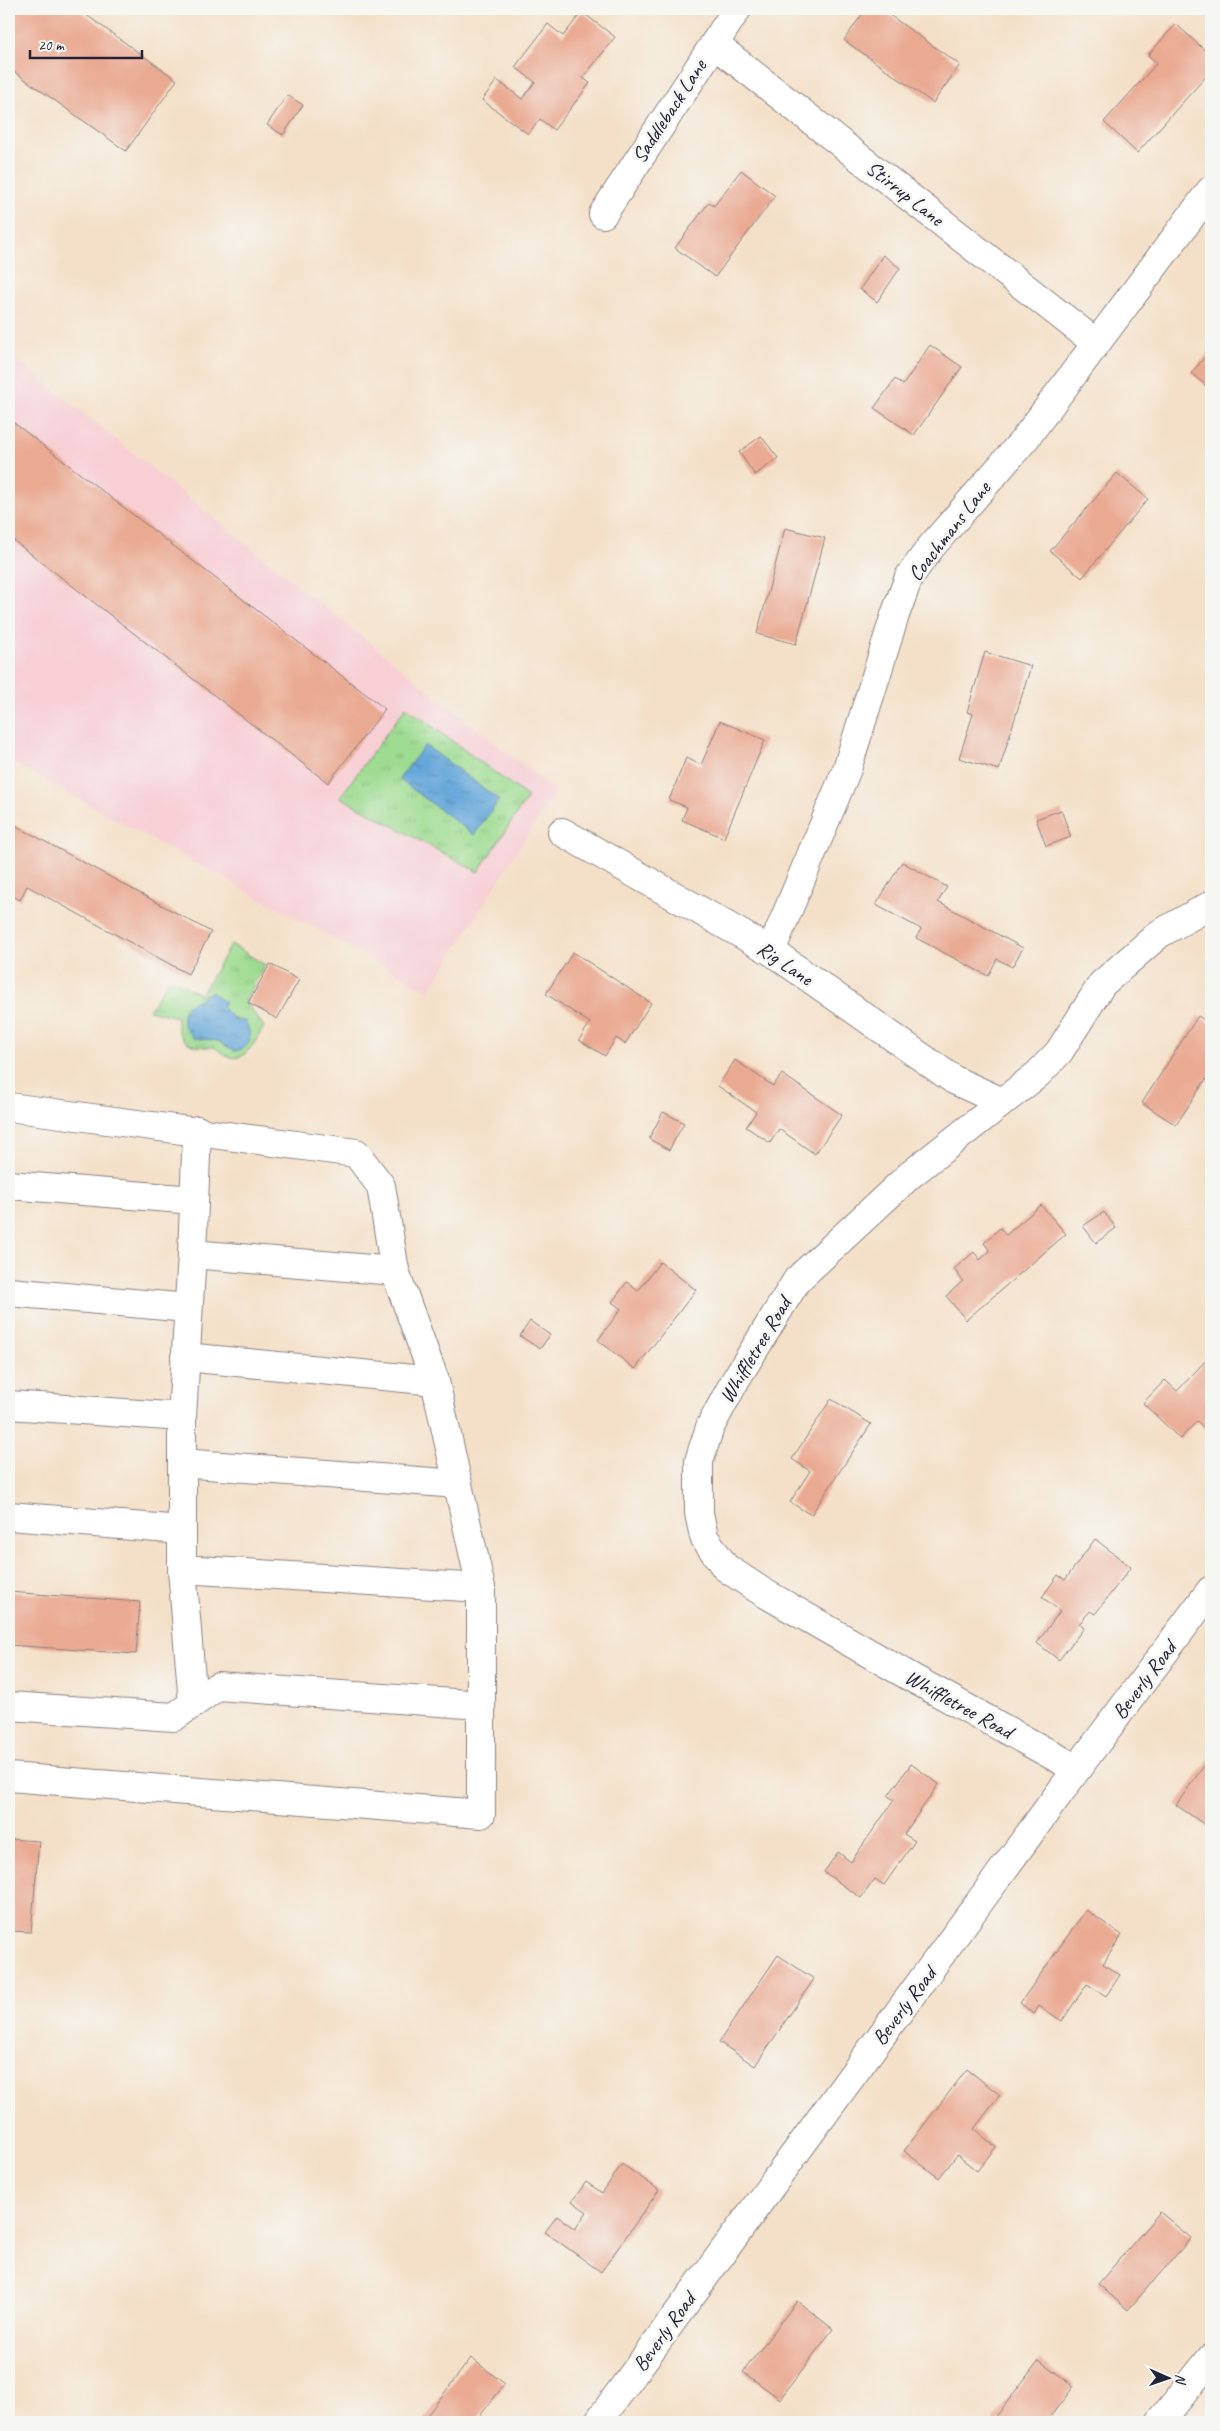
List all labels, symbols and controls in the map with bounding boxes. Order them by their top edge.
scale bar [30,28,142,60]
text: 20 m [38,36,65,55]
street label: Saddleback Lane [626,53,713,168]
street label: Stirrup Lane [861,155,951,233]
street label: Coachmans Lane [902,475,997,586]
street label: Rig Lane [752,935,819,992]
street label: Whiffletree Road [713,1289,799,1408]
street label: Beverly Road [1106,1633,1184,1724]
street label: Whiffletree Road [901,1664,1021,1746]
street label: Beverly Road [866,1959,944,2050]
street label: Beverly Road [627,2285,703,2376]
north arrow [1142,2354,1192,2404]
text: N [1172,2374,1189,2385]

